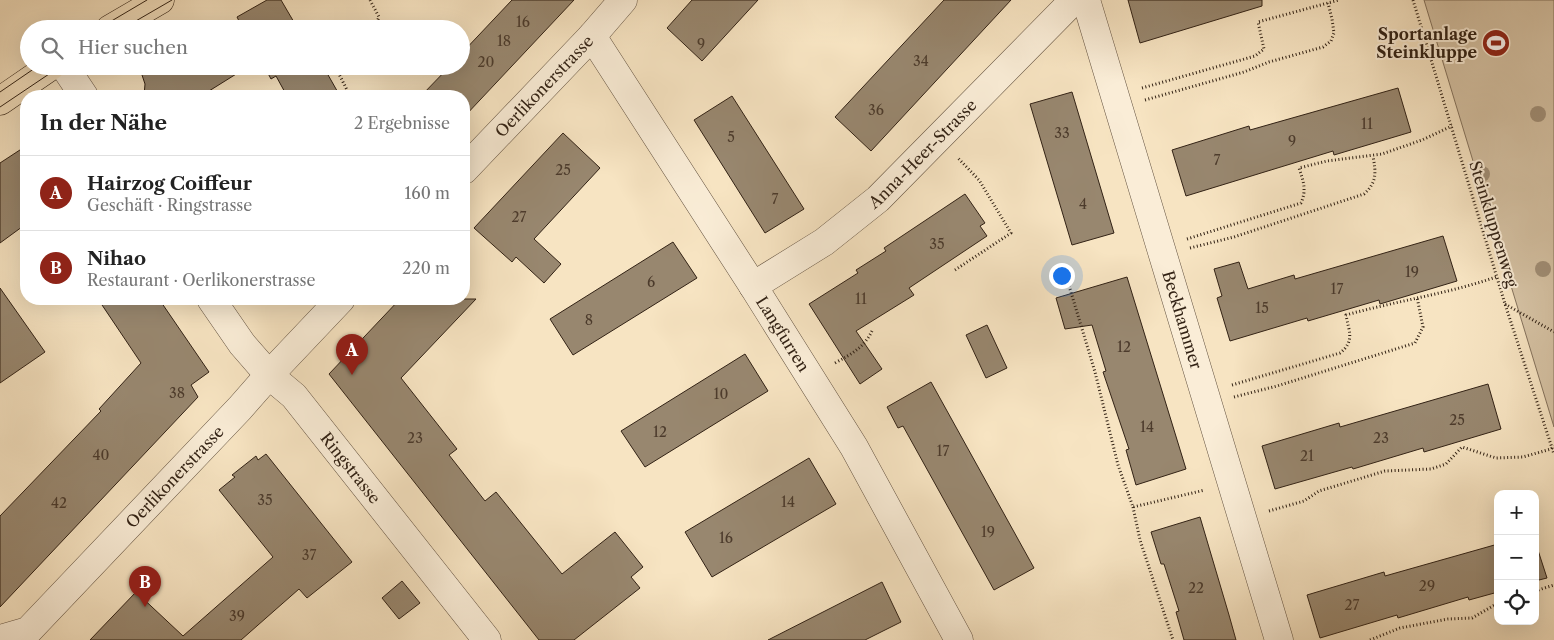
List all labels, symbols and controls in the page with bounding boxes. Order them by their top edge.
house number: 16 [516,13,530,31]
search box [20,20,470,75]
place label: Sportanlage Steinkluppe [1376,24,1477,62]
sports icon: Sportanlage Steinkluppe [1481,28,1511,58]
street label: Oerlikonerstrasse [491,31,597,141]
house number: 18 [497,32,511,50]
icon: search [38,34,66,62]
house number: 9 [697,35,705,53]
text: Hier suchen [78,36,188,59]
house number: 34 [913,52,929,70]
house number: 20 [478,53,495,71]
street label: Anna-Heer-Strasse [864,95,981,213]
house number: 36 [868,101,884,119]
text: In der Nähe [40,110,167,135]
text: 2 Ergebnisse [354,113,450,133]
house number: 11 [1361,115,1373,133]
house number: 33 [1054,124,1070,142]
house number: 5 [727,128,735,146]
house number: 9 [1288,132,1296,150]
house number: 7 [1214,151,1221,169]
street label: Steinkluppenweg [1465,158,1523,290]
house number: 25 [555,161,571,179]
text: Hairzog Coiffeur [87,172,252,195]
text: A [50,183,62,203]
text: 160 m [405,183,450,203]
house number: 7 [772,190,779,208]
text: Geschäft · Ringstrasse [87,195,252,215]
house number: 4 [1079,195,1087,213]
house number: 27 [512,208,527,226]
house number: 35 [929,235,945,253]
text: Nihao [87,247,146,270]
text: B [50,258,62,278]
text: 220 m [402,258,450,278]
your location [1049,263,1075,289]
house number: 19 [1405,263,1419,281]
street label: Beckhammer [1158,268,1207,372]
text: Restaurant · Oerlikonerstrasse [87,270,316,290]
house number: 6 [647,273,655,291]
house number: 17 [1331,280,1343,298]
house number: 11 [855,290,867,308]
street label: Langfurren [752,293,814,375]
house number: 15 [1255,299,1269,317]
house number: 8 [585,311,593,329]
pin: A [336,334,368,375]
house number: 12 [1117,338,1131,356]
house number: 38 [169,384,185,402]
house number: 10 [714,385,728,403]
house number: 25 [1449,411,1465,429]
house number: 14 [1140,418,1154,436]
street label: Oerlikonerstrasse [121,421,228,532]
house number: 12 [653,423,667,441]
street label: Ringstrasse [316,428,385,508]
house number: 23 [407,429,423,447]
house number: 23 [1373,429,1389,447]
house number: 17 [937,442,949,460]
house number: 40 [93,446,110,464]
house number: 21 [1300,447,1314,465]
map controls [1494,490,1539,625]
button: + [1494,490,1539,535]
house number: 35 [257,491,273,509]
house number: 14 [781,493,795,511]
house number: 42 [51,494,67,512]
house number: 19 [981,523,995,541]
house number: 16 [719,529,733,547]
button: − [1494,535,1539,580]
house number: 37 [302,546,316,564]
pin: B [129,566,161,607]
house number: 29 [1419,577,1435,595]
house number: 22 [1188,579,1204,597]
button: locate [1494,580,1539,625]
house number: 27 [1345,596,1360,614]
house number: 39 [229,607,245,625]

